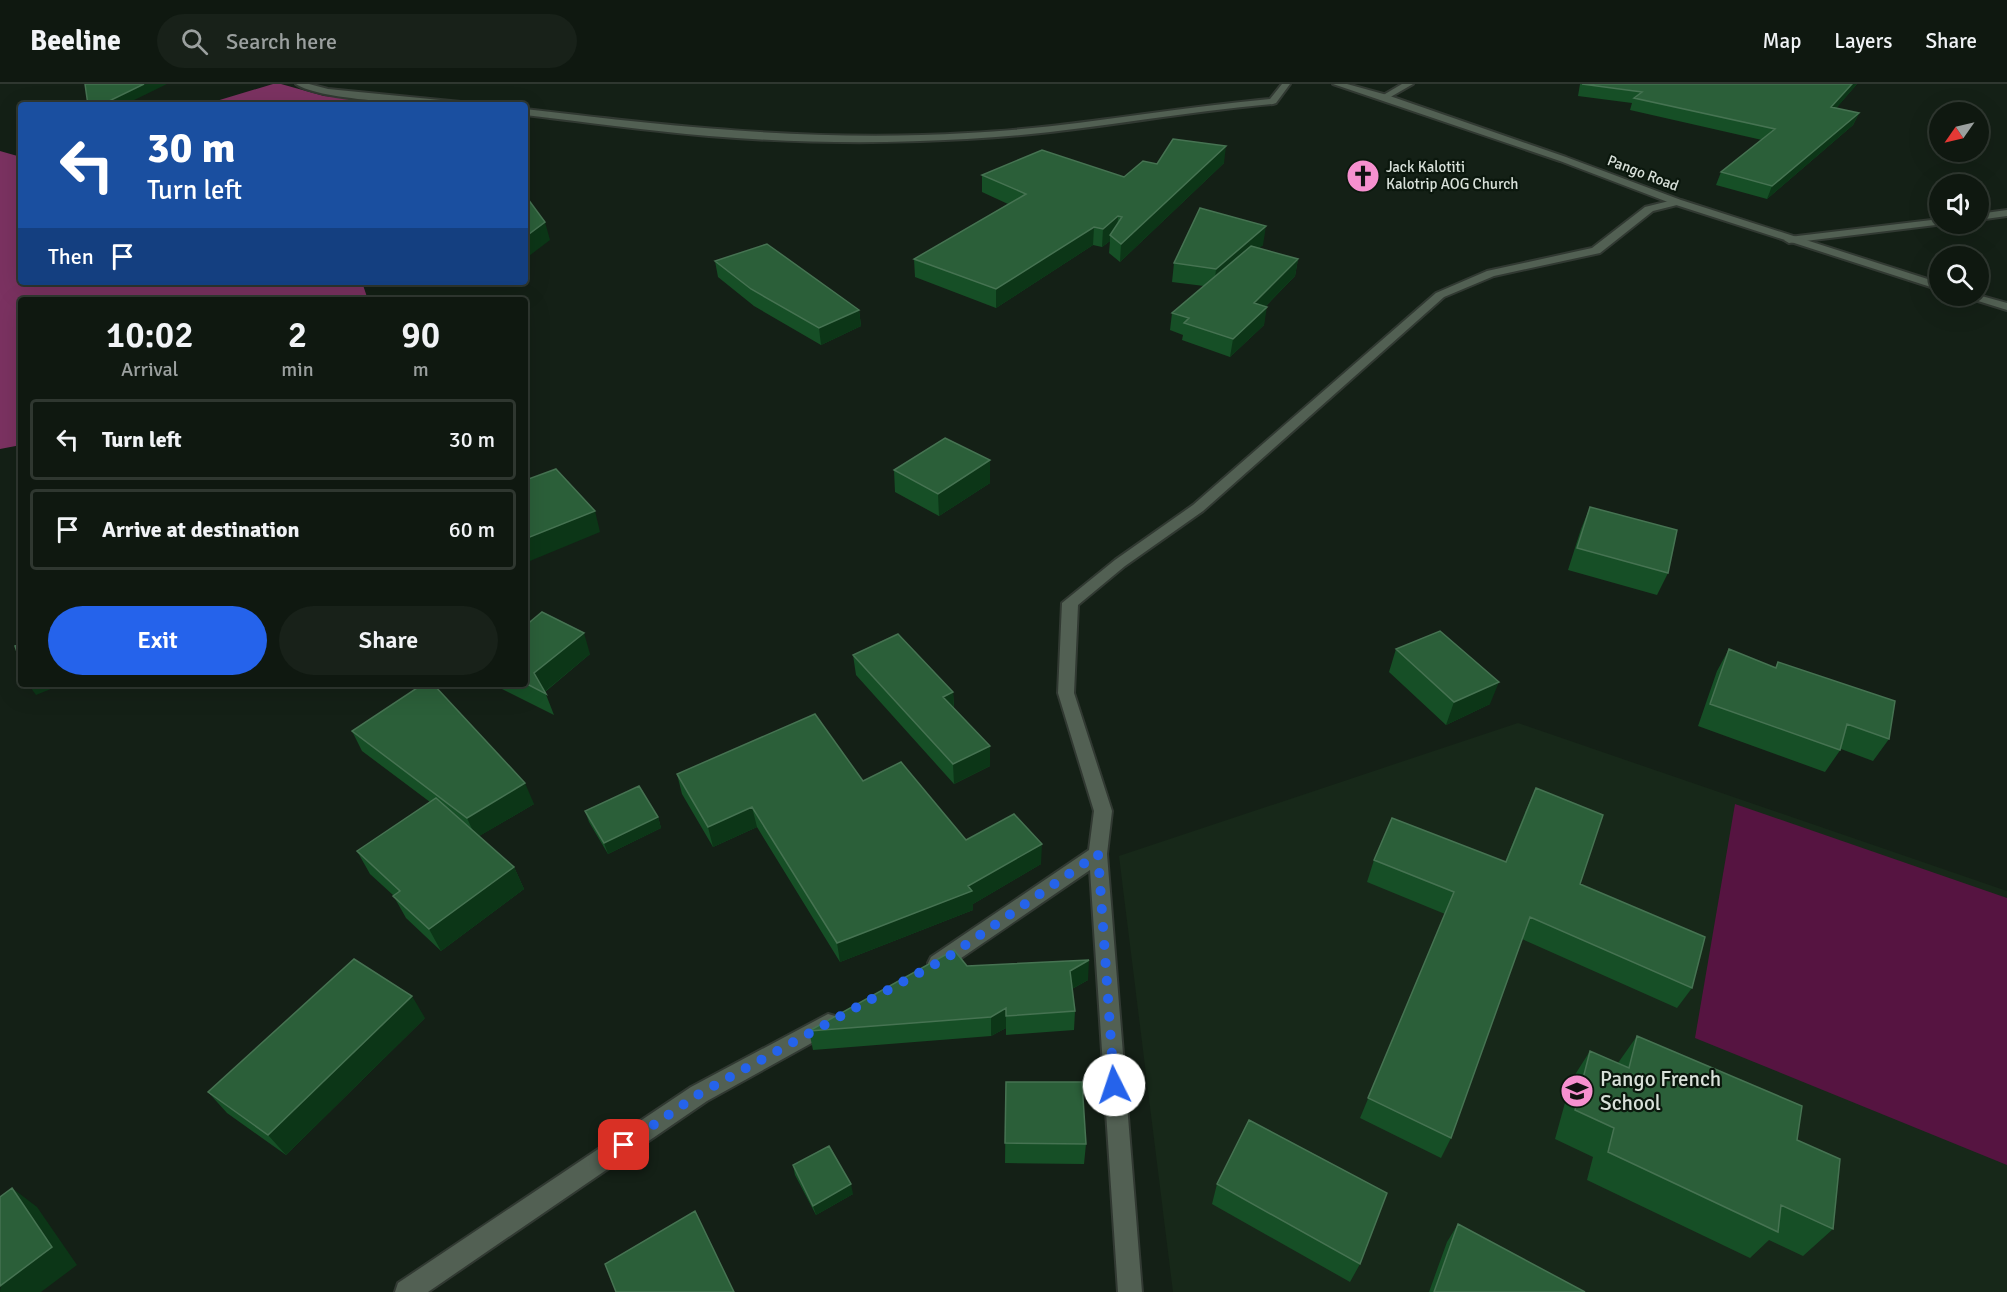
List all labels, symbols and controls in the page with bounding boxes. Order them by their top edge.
search box [157,14,577,68]
text: Beeline [30,24,121,58]
icon: search [178,25,211,58]
text: Search here [226,28,337,55]
text: Map [1763,28,1801,54]
text: Layers [1834,28,1892,54]
text: Share [1925,28,1977,54]
north arrow [1929,102,1989,162]
map controls [1929,102,1989,306]
text: 30 m [147,123,236,174]
icon: left [48,126,126,204]
street label: Pango Road [1605,151,1681,195]
church icon: Jack Kalotiti Kalotrip AOG Church [1345,158,1381,194]
place label: Jack Kalotiti Kalotrip AOG Church [1386,158,1519,193]
text: Turn left [147,174,242,207]
button: sound [1929,174,1989,234]
icon: arrive [106,240,139,273]
text: Then [48,243,94,270]
button: search [1929,246,1989,306]
text: 10:02 [106,313,194,358]
text: 2 [288,313,307,358]
text: 90 [401,313,440,358]
text: Arrival [121,357,178,382]
text: min [281,357,314,382]
text: m [413,357,429,382]
icon: left [51,423,84,456]
text: Turn left [102,426,182,453]
text: 30 m [449,426,495,453]
icon: arrive [51,513,84,546]
text: Arrive at destination [102,516,299,543]
text: 60 m [449,516,495,543]
button: Exit [48,606,267,675]
button: Share [279,606,498,675]
position arrow [1082,1053,1146,1117]
place label: Pango French School [1600,1066,1721,1116]
school or university icon: Pango French School [1559,1073,1595,1109]
pin [598,1119,649,1170]
icon: arrive [607,1128,640,1161]

